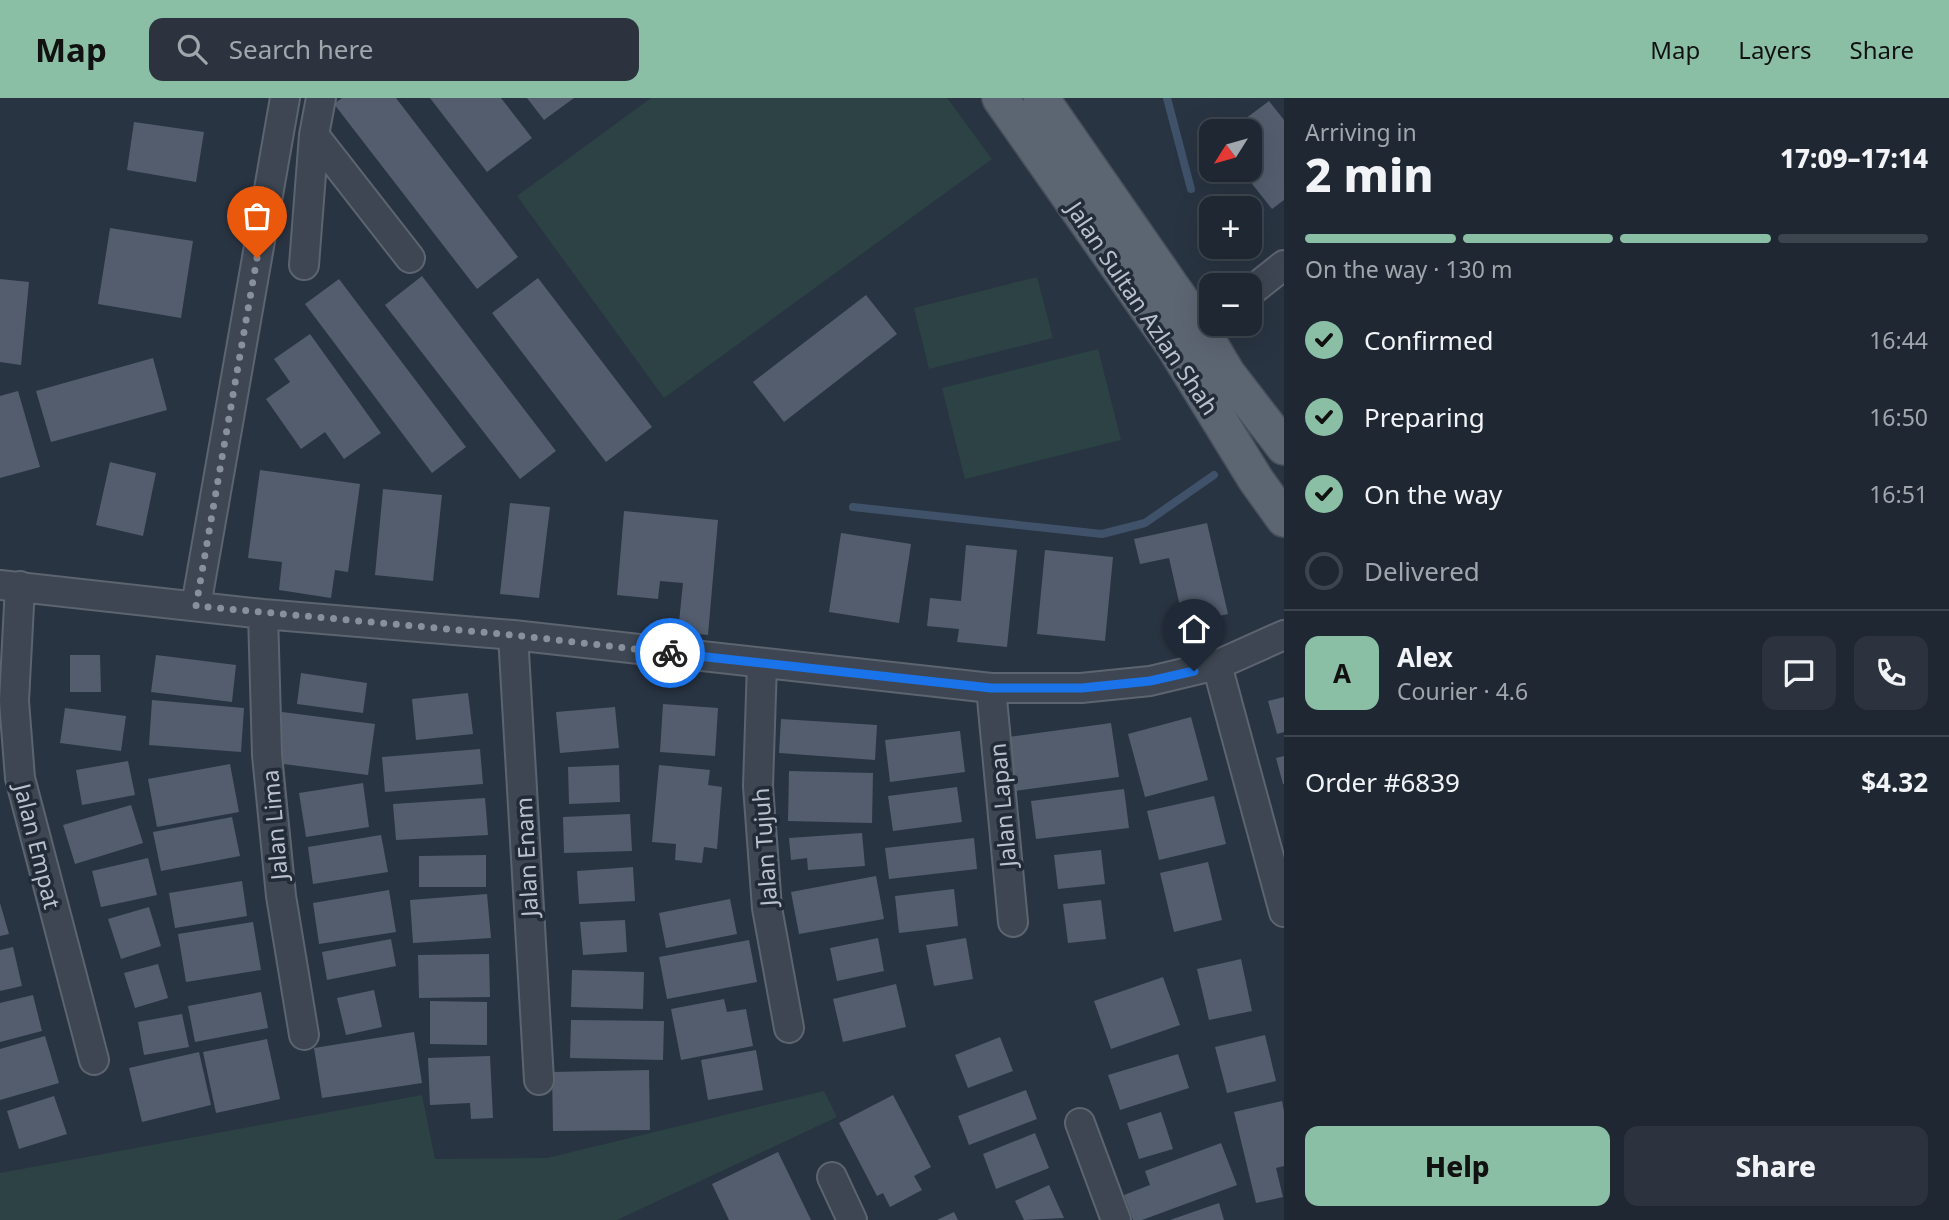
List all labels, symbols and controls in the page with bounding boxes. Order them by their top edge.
search box [149,18,639,81]
text: Map [35,27,107,72]
icon: search [173,30,211,68]
text: Search here [229,31,373,67]
text: Map [1650,33,1700,66]
text: Layers [1738,33,1812,66]
text: Share [1850,33,1914,66]
text: Arriving in [1305,116,1417,148]
north arrow [1199,119,1262,182]
map controls [1199,119,1262,336]
text: 17:09–17:14 [1780,140,1928,176]
text: 2 min [1305,143,1434,205]
pin [227,186,287,258]
street label: Jalan Sultan Azlan Shah [1058,193,1226,421]
button: + [1199,196,1262,259]
icon: bag [238,197,276,235]
text: On the way · 130 m [1305,253,1512,285]
button: − [1199,273,1262,336]
icon: check [1305,321,1343,359]
text: Confirmed [1364,322,1494,358]
text: 16:44 [1869,324,1928,356]
icon: check [1305,398,1343,436]
text: Preparing [1364,399,1485,435]
text: 16:50 [1869,401,1928,433]
icon: check [1305,475,1343,513]
text: On the way [1364,476,1502,512]
text: 16:51 [1869,478,1928,510]
text: Delivered [1364,553,1480,589]
pin [1164,599,1224,671]
icon: home [1175,610,1213,648]
courier [635,618,705,688]
icon: bike [651,634,689,672]
button: chat [1762,636,1836,710]
button: phone [1854,636,1928,710]
text: Alex [1397,639,1453,675]
text: A [1333,655,1351,691]
text: Courier · 4.6 [1397,675,1528,707]
street label: Jalan Lapan [981,742,1024,870]
text: Order #6839 [1305,764,1460,800]
text: $4.32 [1861,764,1928,800]
street label: Jalan Lima [253,769,295,883]
street label: Jalan Empat [7,778,69,912]
street label: Jalan Tujuh [744,787,784,909]
street label: Jalan Enam [507,796,545,920]
button: Help [1305,1126,1610,1206]
button: Share [1624,1126,1928,1206]

